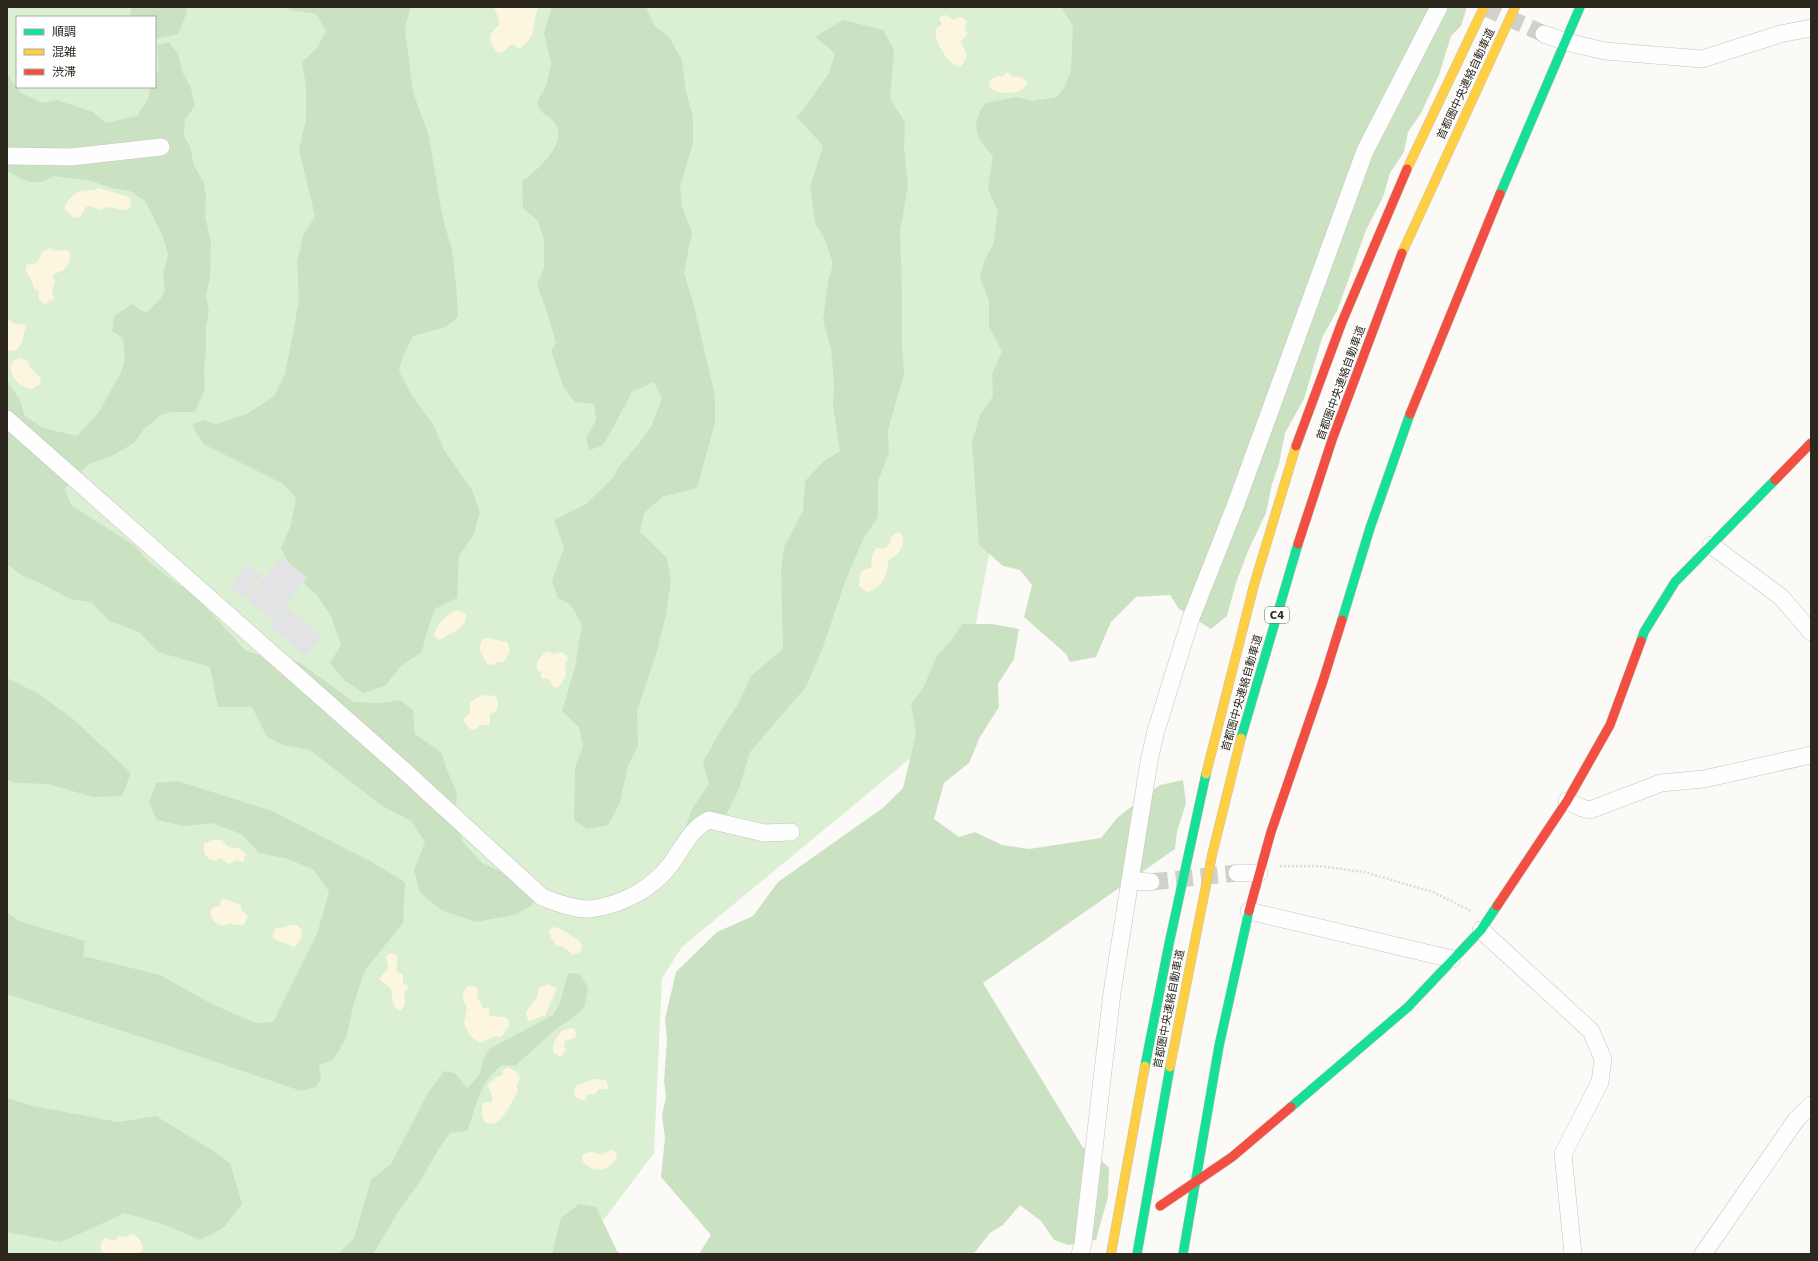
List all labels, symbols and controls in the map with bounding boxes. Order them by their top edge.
legend [16,16,156,88]
text: 順調 [52,25,76,39]
street label: 首都圏中央連絡自動車道 [1435,26,1497,142]
text: 混雑 [52,45,76,59]
text: 渋滞 [52,65,76,79]
street label: 首都圏中央連絡自動車道 [1314,324,1368,442]
road number: C4 [1265,607,1289,623]
street label: 首都圏中央連絡自動車道 [1219,633,1265,753]
street label: 首都圏中央連絡自動車道 [1151,948,1187,1070]

